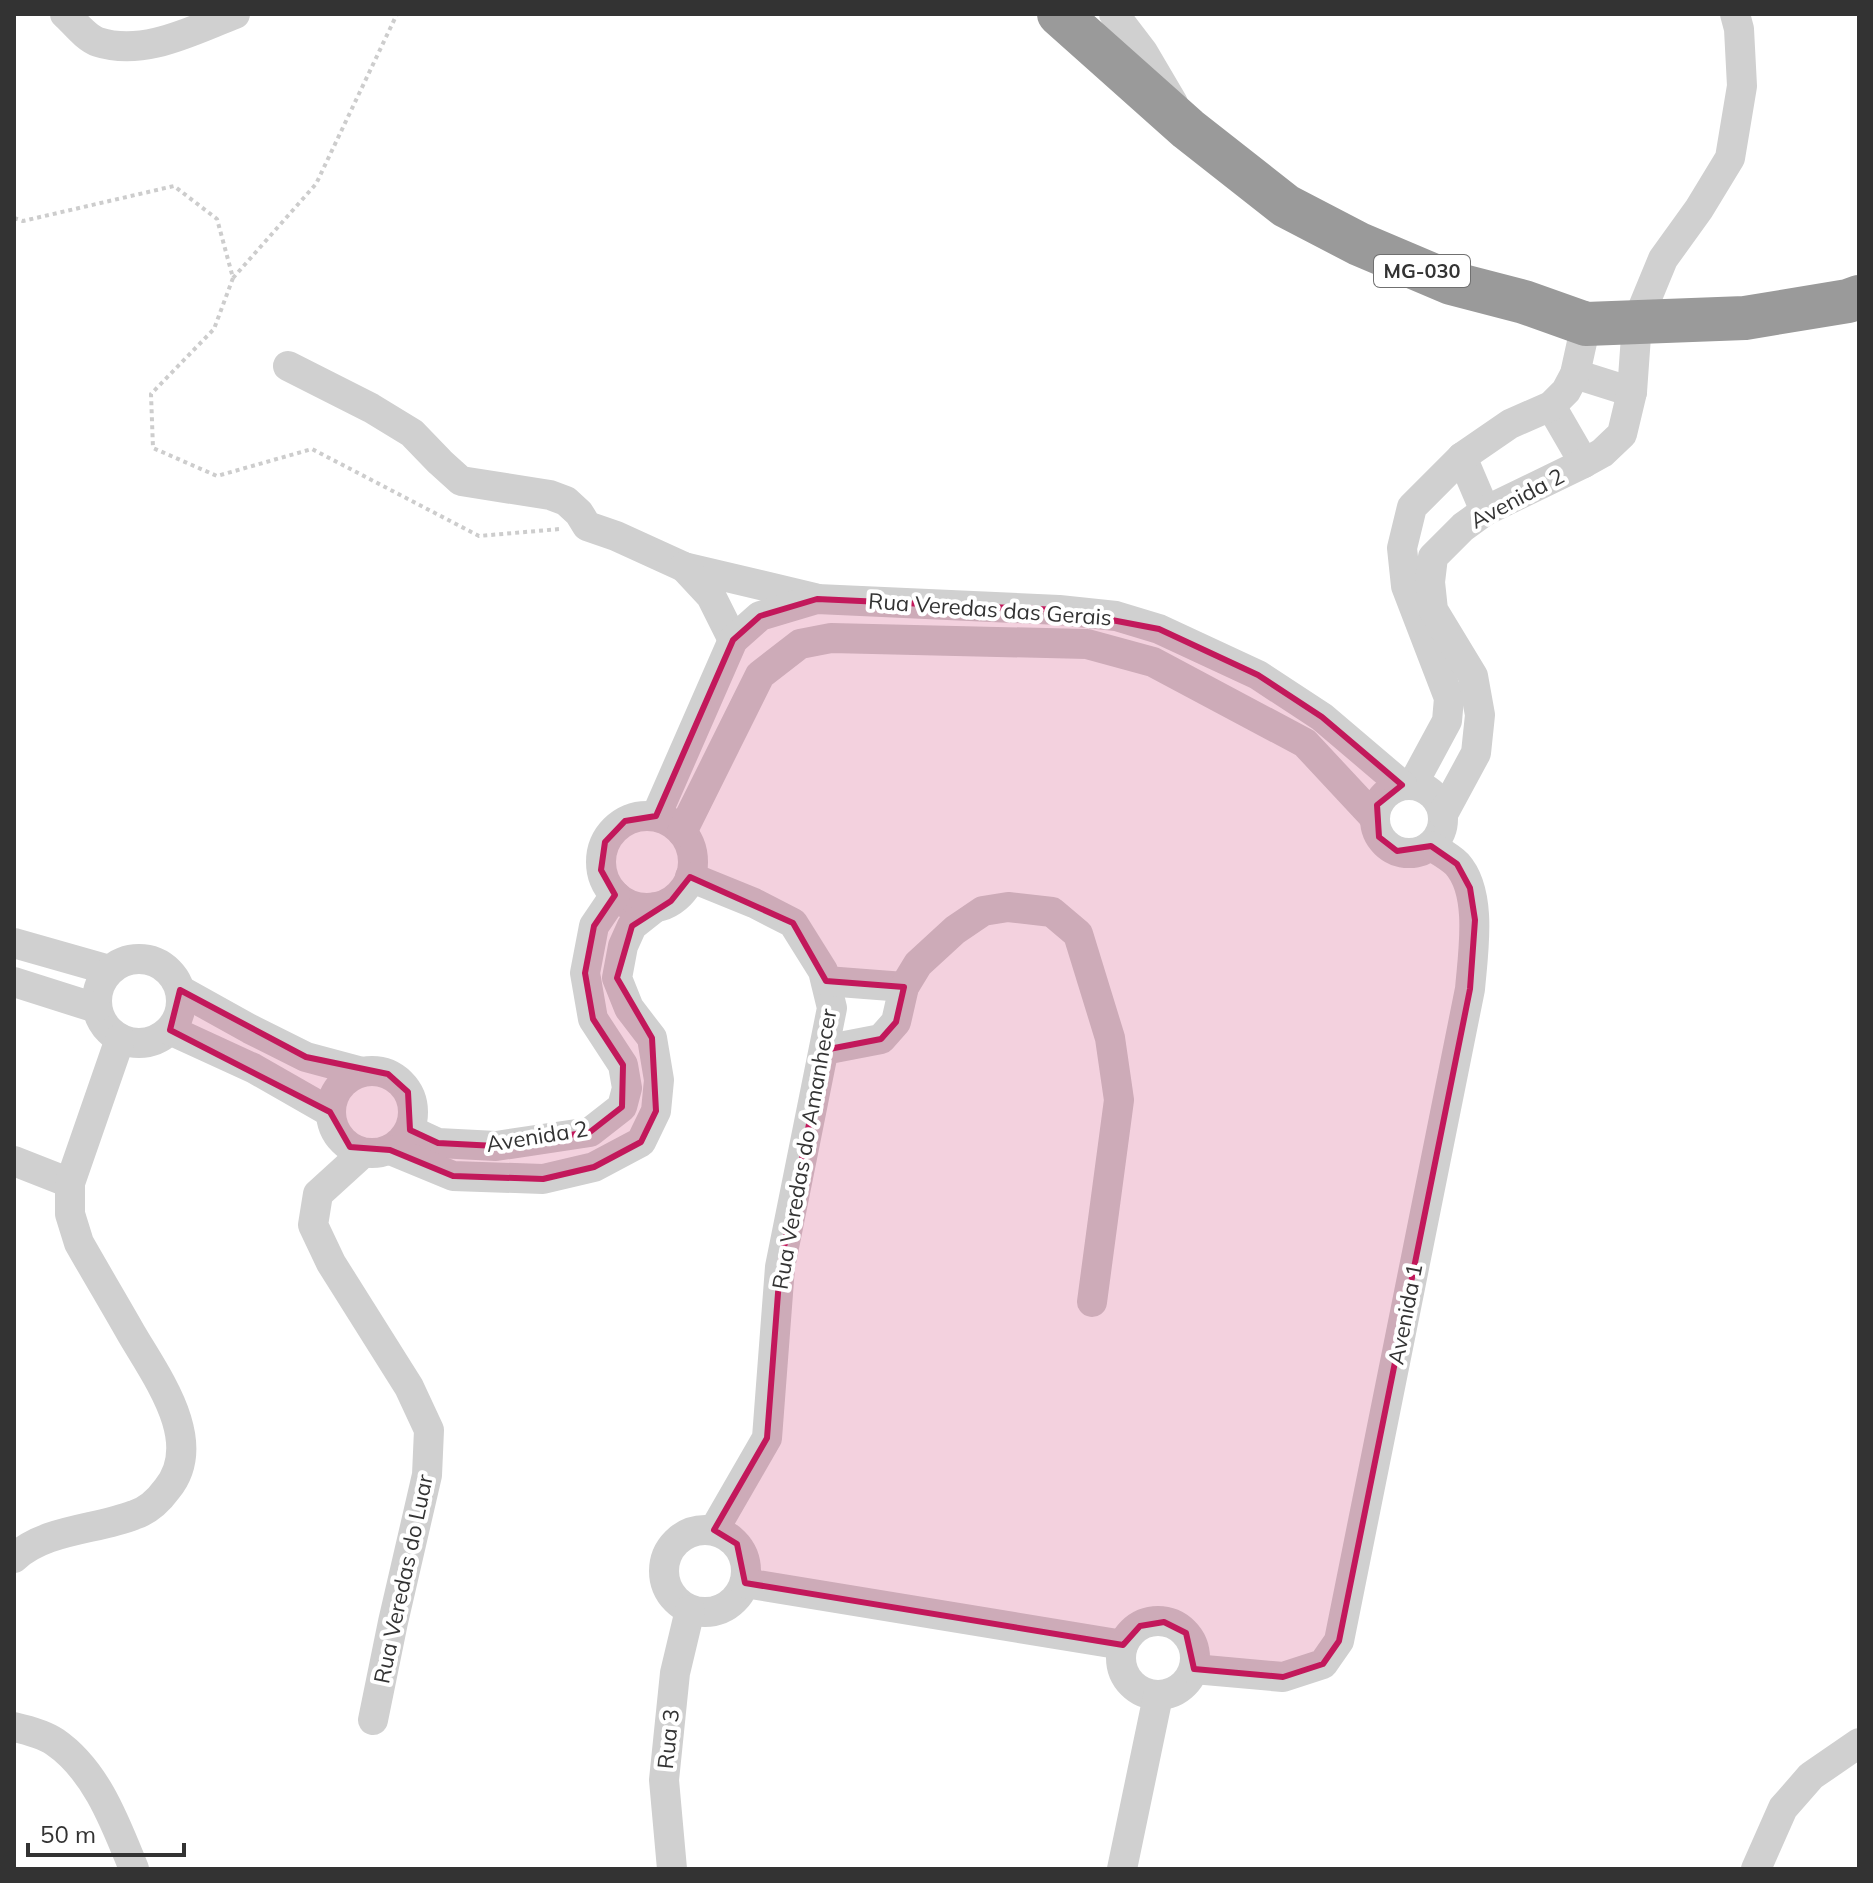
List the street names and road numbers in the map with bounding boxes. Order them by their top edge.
road number: MG-030 [1374,255,1470,287]
street label: Avenida 2 [1465,462,1569,534]
street label: Rua Veredas das Gerais [867,587,1113,631]
street label: Rua Veredas do Amanhecer [766,1007,842,1291]
street label: Avenida 2 [484,1114,590,1158]
street label: Avenida 1 [1381,1261,1429,1367]
street label: Rua Veredas do Luar [367,1472,439,1686]
street label: Rua 3 [651,1708,685,1770]

